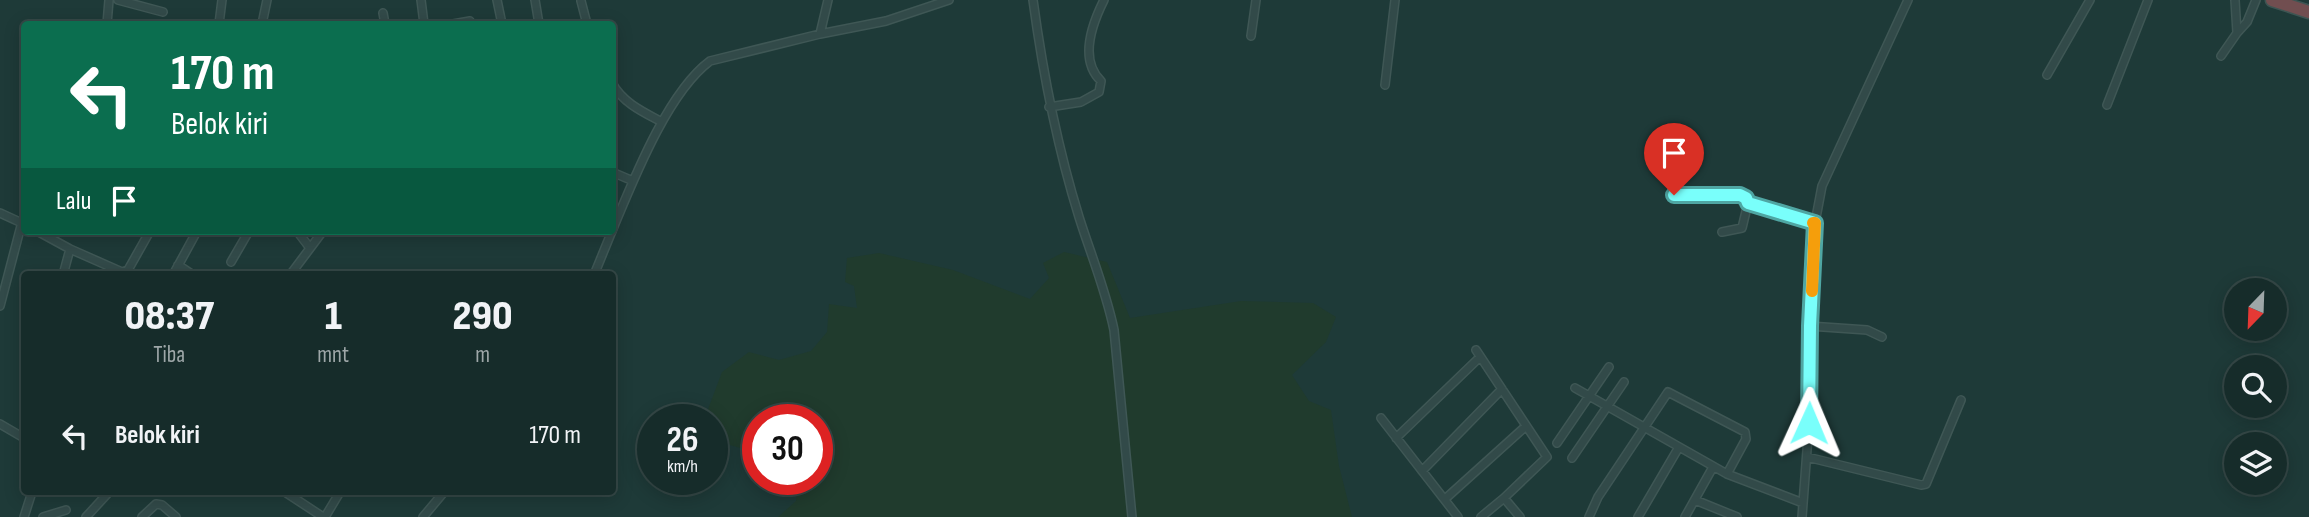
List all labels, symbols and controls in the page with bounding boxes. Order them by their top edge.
text: 170 m [171,45,275,104]
icon: left [56,49,147,140]
text: Belok kiri [171,105,268,144]
pin [1644,123,1704,195]
icon: arrive [1655,134,1693,172]
icon: arrive [105,182,143,220]
text: Lalu [56,186,91,217]
north arrow [2224,278,2287,341]
map controls [2224,278,2287,495]
text: 08:37 [124,291,214,342]
text: 1 [325,291,342,342]
text: 290 [453,291,513,342]
text: Tiba [153,341,185,369]
text: mnt [317,341,349,369]
text: m [475,341,490,369]
button: search [2224,355,2287,418]
position arrow [1772,386,1846,460]
speed limit sign: 30 [742,404,833,495]
icon: left [56,417,94,455]
text: 26 [667,419,698,462]
text: Belok kiri [115,420,200,451]
text: 170 m [529,420,581,451]
button: layers [2224,432,2287,495]
text: km/h [667,456,698,477]

